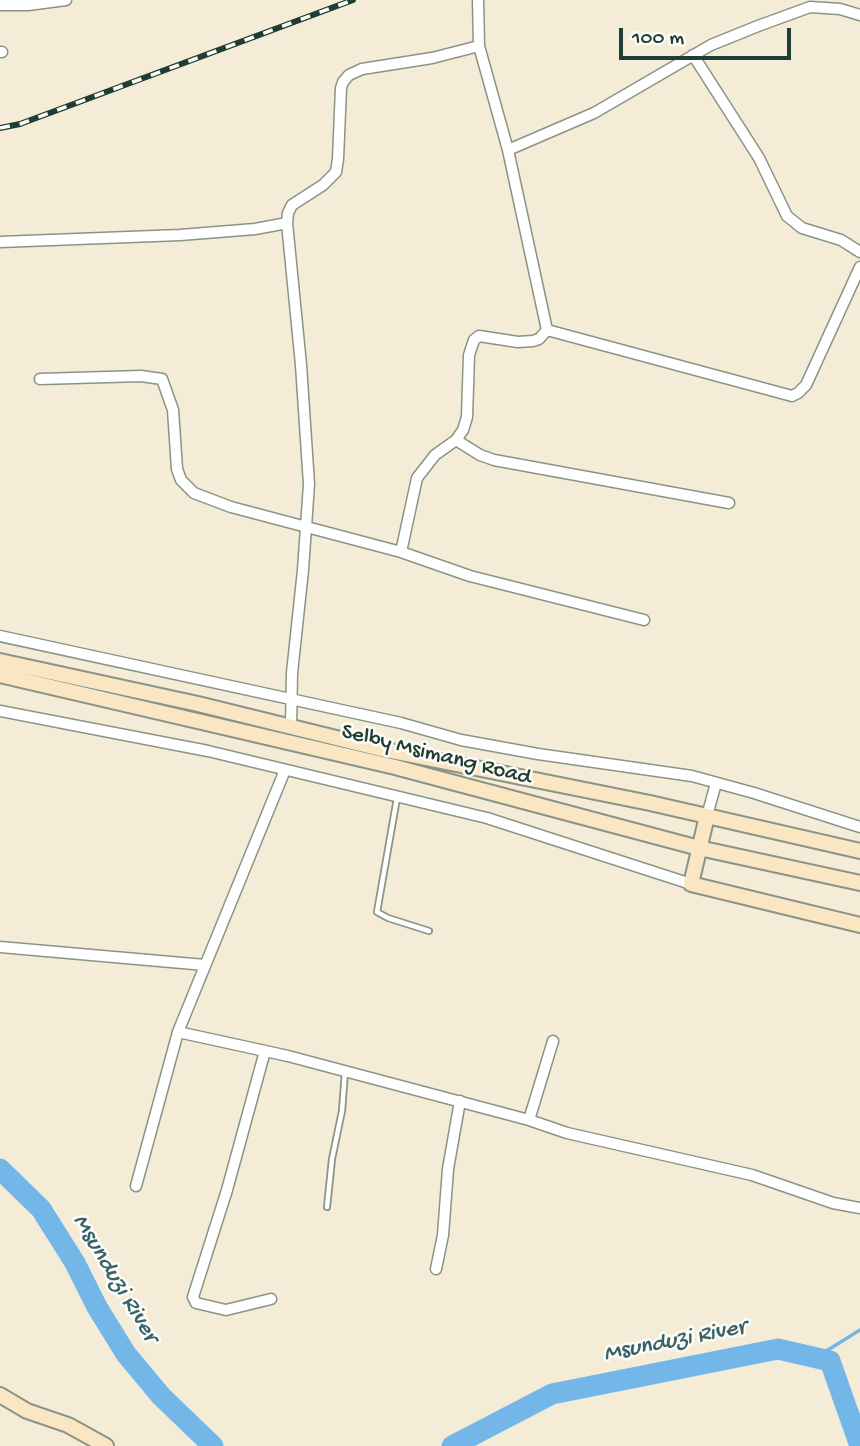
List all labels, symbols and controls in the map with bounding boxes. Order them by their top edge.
scale bar [622,14,794,58]
text: 100 m [632,27,684,52]
street label: Selby Msimang Road [338,719,534,793]
water label: Msunduzi River [65,1210,163,1348]
water label: Msunduzi River [601,1314,749,1370]

